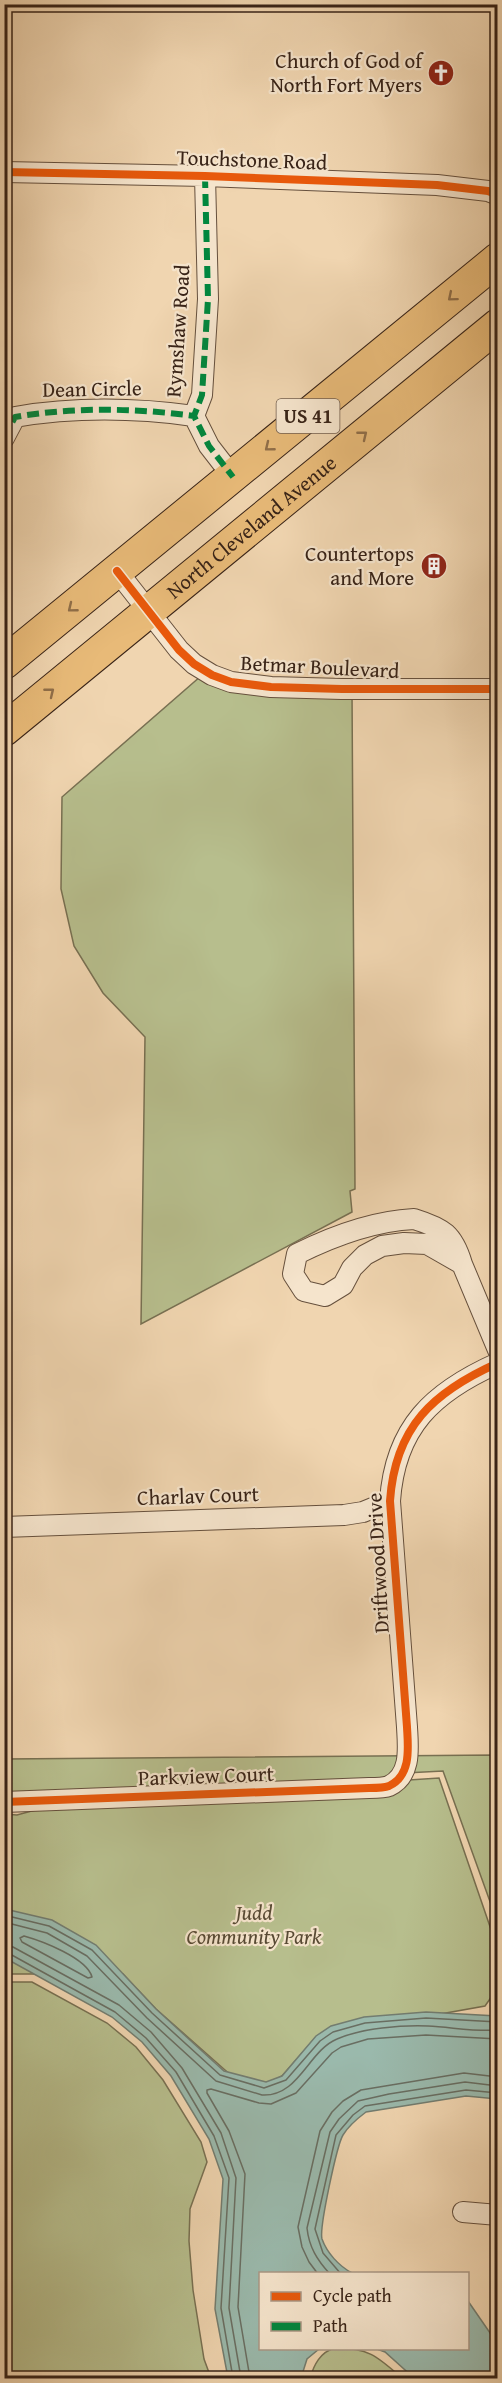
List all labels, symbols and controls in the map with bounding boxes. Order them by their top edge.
place label: Church of God of North Fort Myers [270,45,424,100]
church icon: Church of God of North Fort Myers [426,58,456,88]
street label: Touchstone Road [176,141,329,178]
street label: Rymshaw Road [157,263,198,398]
one-way arrow [448,289,459,300]
street label: Dean Circle [42,372,142,405]
road number: US 41 [276,399,340,433]
one-way arrow [356,431,367,442]
one-way arrow [265,440,276,451]
street label: North Cleveland Avenue [159,447,343,606]
place label: Countertops and More [305,538,414,593]
building icon: Countertops and More [419,551,449,581]
one-way arrow [68,600,79,611]
street label: Betmar Boulevard [240,647,401,686]
one-way arrow [43,689,54,700]
street label: Charlav Court [137,1478,260,1513]
street label: Driftwood Drive [358,1492,397,1634]
street label: Parkview Court [138,1758,275,1793]
park label: Judd Community Park [187,1897,322,1952]
legend [259,2272,469,2350]
text: Cycle path [313,2282,392,2309]
text: Path [313,2312,348,2339]

